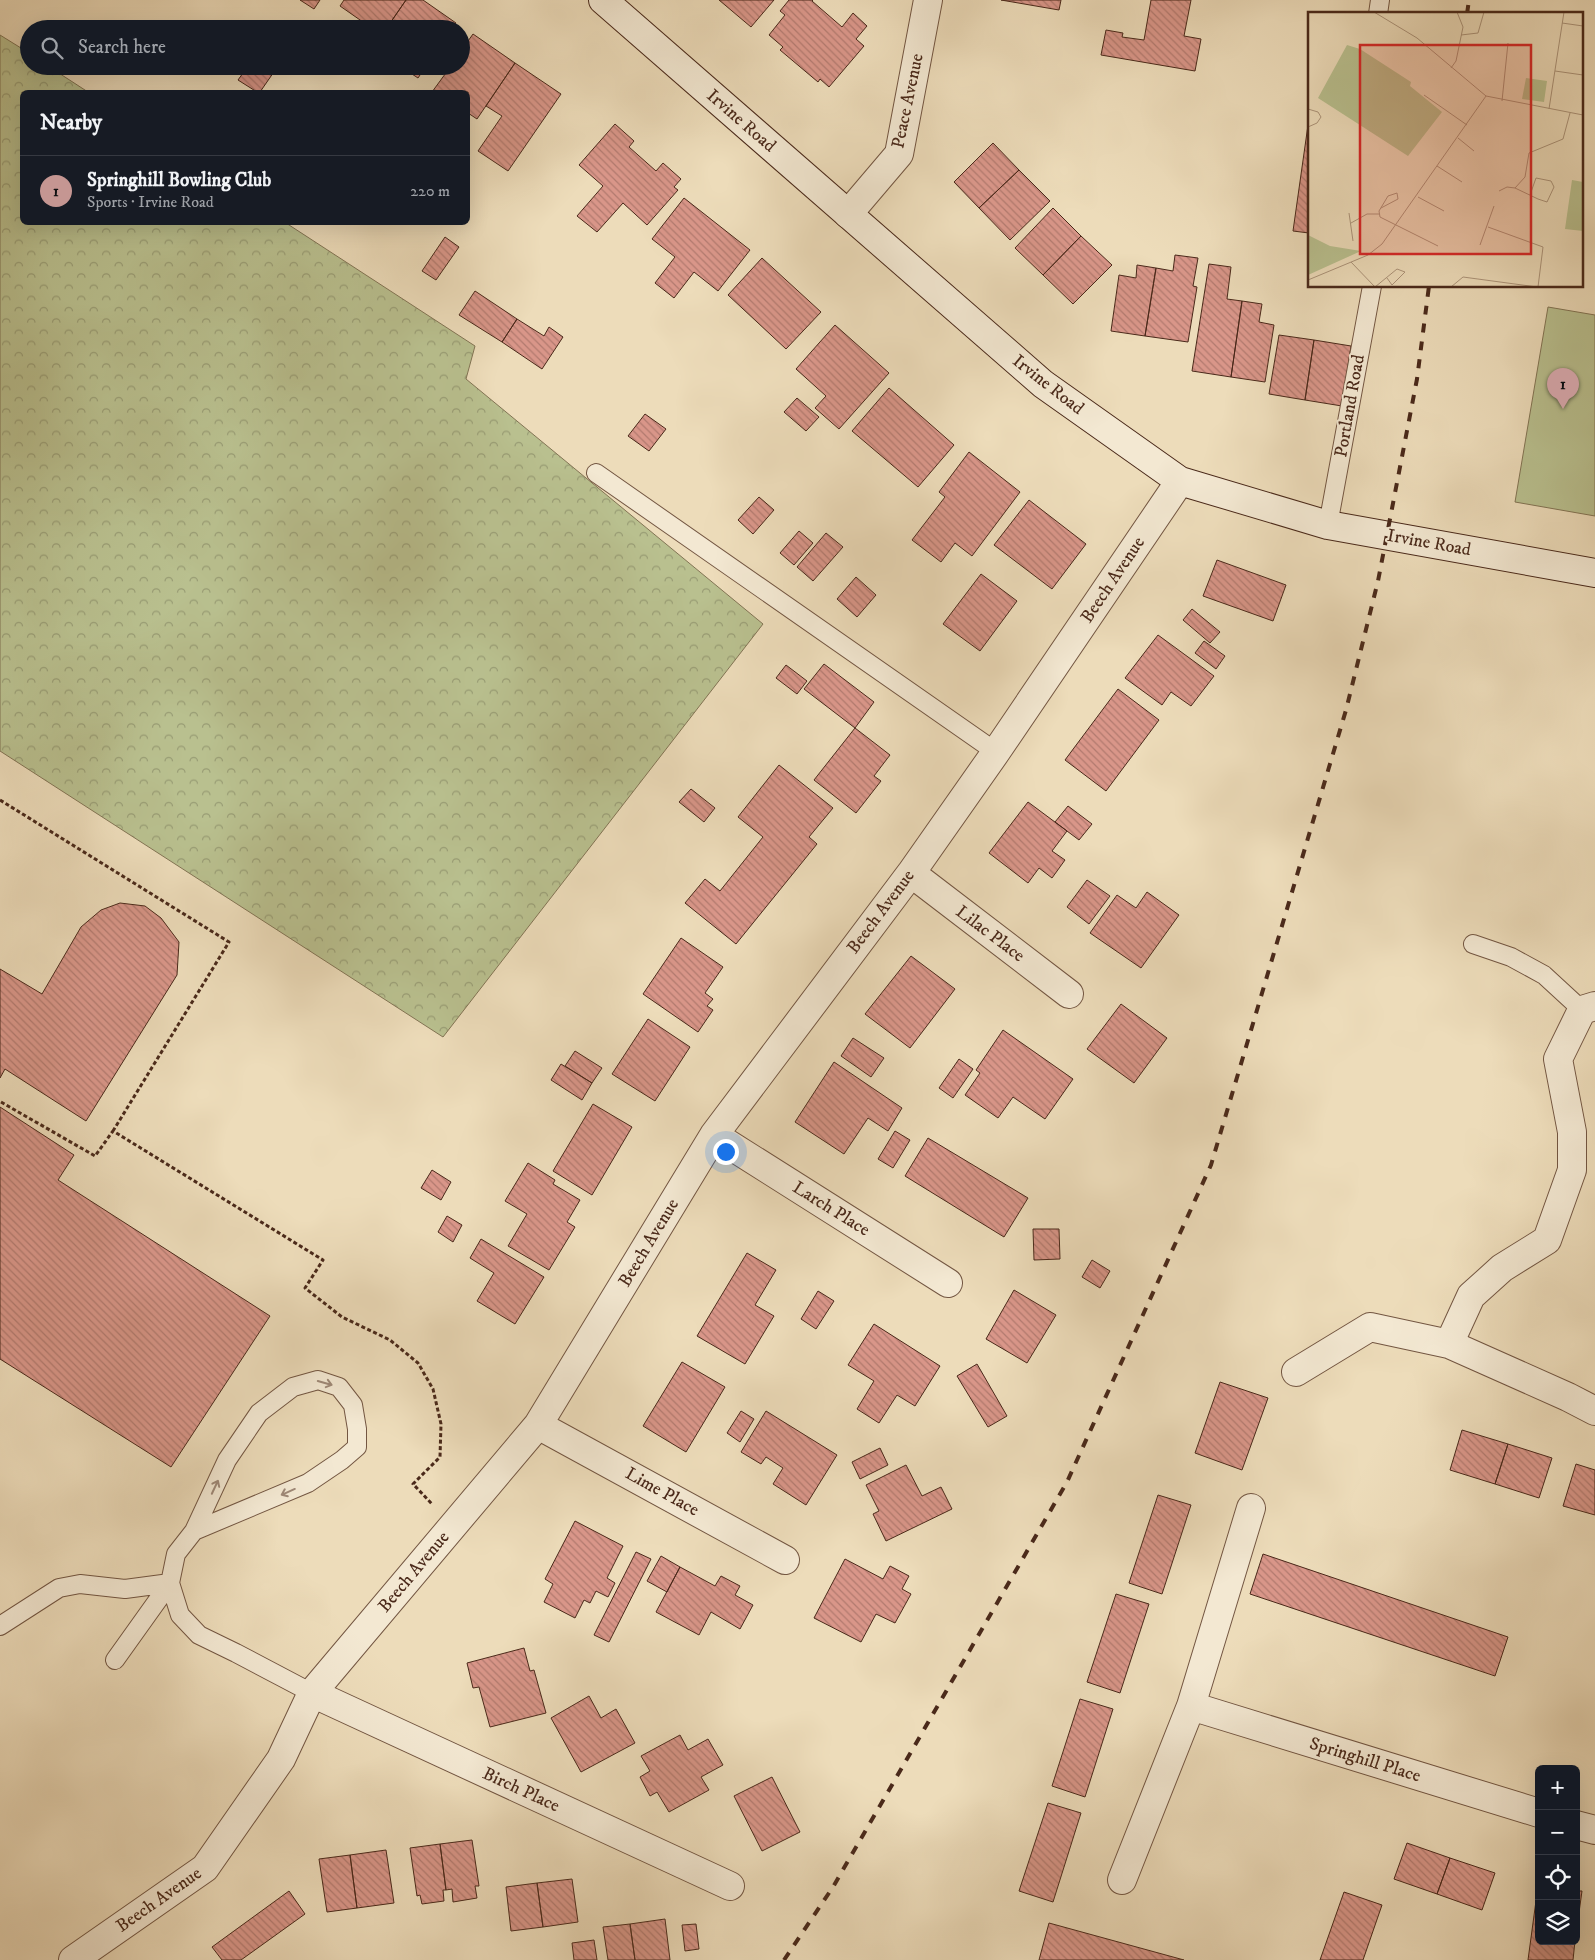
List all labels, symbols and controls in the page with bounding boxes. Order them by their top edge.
inset map [1308,12,1582,288]
search box [20,20,470,75]
icon: search [38,34,66,62]
text: Search here [78,36,166,59]
street label: Peace Avenue [887,52,929,150]
street label: Irvine Road [702,85,780,157]
text: Nearby [40,110,102,136]
text: Springhill Bowling Club [87,169,271,192]
text: 1 [53,181,59,201]
text: 220 m [410,181,450,201]
text: Sports · Irvine Road [87,192,214,212]
street label: Irvine Road [1008,350,1088,420]
street label: Portland Road [1330,353,1370,459]
pin: 1 [1547,368,1579,409]
street label: Irvine Road [1385,525,1473,561]
street label: Beech Avenue [1076,533,1150,627]
street label: Beech Avenue [842,866,920,958]
street label: Lilac Place [951,901,1029,967]
your location [713,1139,739,1165]
street label: Larch Place [788,1177,874,1241]
street label: Beech Avenue [614,1195,684,1291]
one-way arrow [316,1378,332,1388]
street label: Lime Place [621,1463,703,1521]
one-way arrow [211,1480,220,1495]
one-way arrow [281,1488,296,1497]
street label: Beech Avenue [374,1527,454,1617]
street label: Springhill Place [1307,1733,1423,1787]
street label: Birch Place [479,1763,563,1817]
map controls [1535,1765,1580,1945]
button: + [1535,1765,1580,1810]
button: − [1535,1810,1580,1855]
button: locate [1535,1855,1580,1900]
street label: Beech Avenue [112,1863,206,1937]
button: layers [1535,1900,1580,1945]

